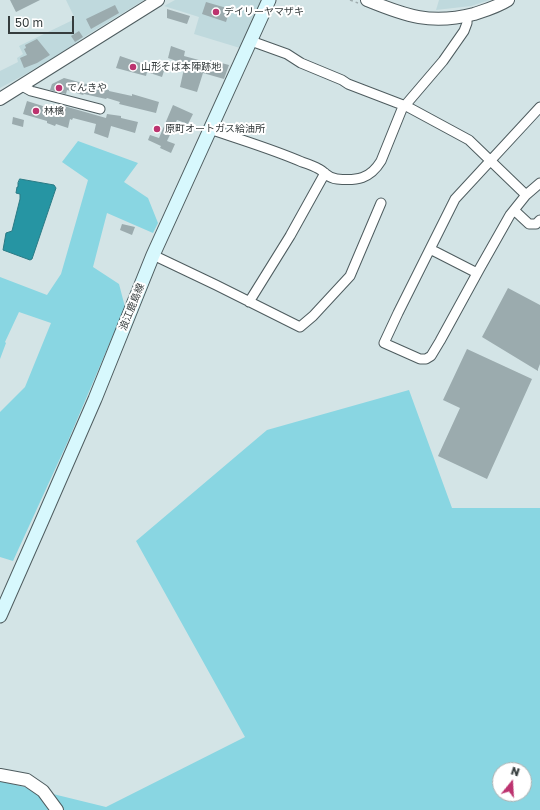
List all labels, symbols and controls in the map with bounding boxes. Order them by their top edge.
place label: デイリーヤマザキ [224,6,304,18]
marker: デイリーヤマザキ [211,7,221,17]
scale bar [10,8,76,34]
text: 50 m [15,15,43,30]
place label: 山形そば本陣跡地 [141,61,221,73]
marker: 山形そば本陣跡地 [128,62,138,72]
place label: でんきや [67,82,107,94]
marker: でんきや [54,83,64,93]
place label: 林檎 [44,105,64,117]
marker: 林檎 [31,106,41,116]
place label: 原町オートガス給油所 [165,123,265,135]
marker: 原町オートガス給油所 [152,124,162,134]
street label: 浪江鹿島線 [117,282,147,332]
north arrow [492,762,532,802]
text: N [510,764,522,779]

